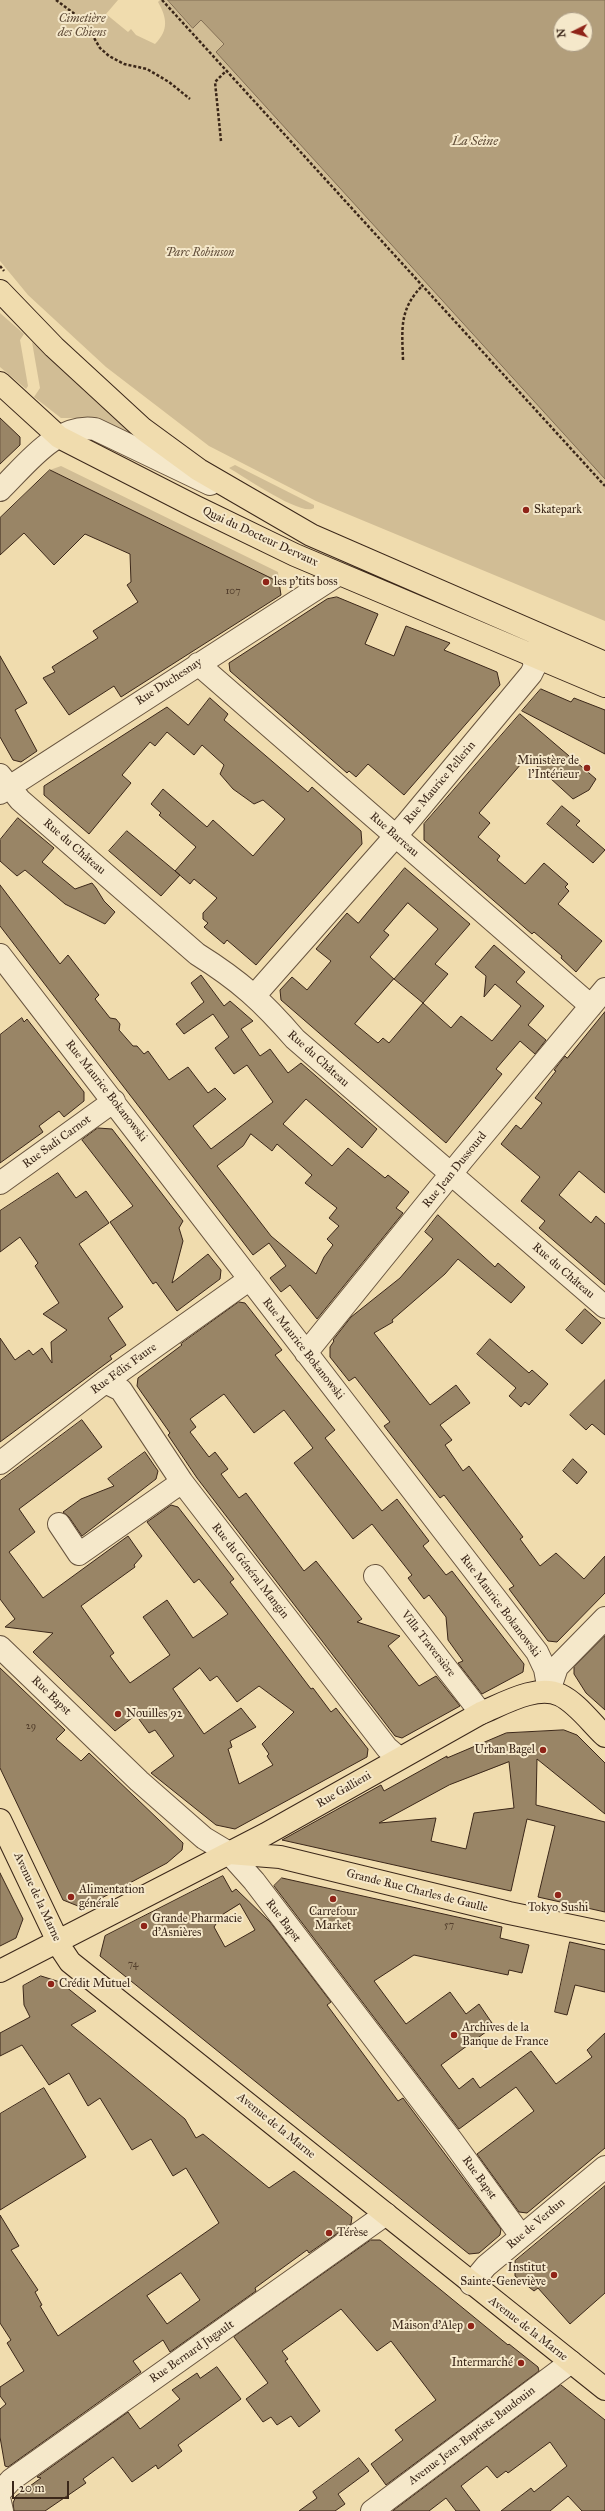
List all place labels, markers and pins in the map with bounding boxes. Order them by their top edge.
place label: Skatepark [534,503,582,517]
marker: Skatepark [521,505,531,515]
place label: les p'tits boss [274,575,338,589]
marker: les p'tits boss [261,577,271,587]
place label: Ministère de l'Intérieur [517,754,579,782]
marker: Ministère de l'Intérieur [582,763,592,773]
place label: Nouilles 92 [126,1707,183,1721]
marker: Nouilles 92 [113,1709,123,1719]
place label: Urban Bagel [475,1743,535,1757]
marker: Urban Bagel [538,1745,548,1755]
place label: Alimentation générale [79,1883,145,1911]
marker: Tokyo Sushi [553,1890,563,1900]
marker: Alimentation générale [66,1892,76,1902]
marker: Carrefour Market [328,1894,338,1904]
place label: Tokyo Sushi [528,1901,588,1915]
place label: Carrefour Market [309,1905,357,1933]
place label: Grande Pharmacie d'Asnières [152,1912,242,1940]
marker: Grande Pharmacie d'Asnières [139,1921,149,1931]
place label: Crédit Mutuel [59,1977,130,1991]
marker: Crédit Mutuel [46,1979,56,1989]
place label: Archives de la Banque de France [462,2021,548,2049]
marker: Archives de la Banque de France [449,2030,459,2040]
place label: Térèse [337,2226,368,2240]
marker: Térèse [324,2228,334,2238]
place label: Institut Sainte-Geneviève [460,2261,546,2289]
marker: Institut Sainte-Geneviève [549,2270,559,2280]
place label: Maison d'Alep [392,2319,463,2333]
marker: Maison d'Alep [466,2321,476,2331]
place label: Intermarché [451,2356,513,2370]
marker: Intermarché [516,2358,526,2368]

